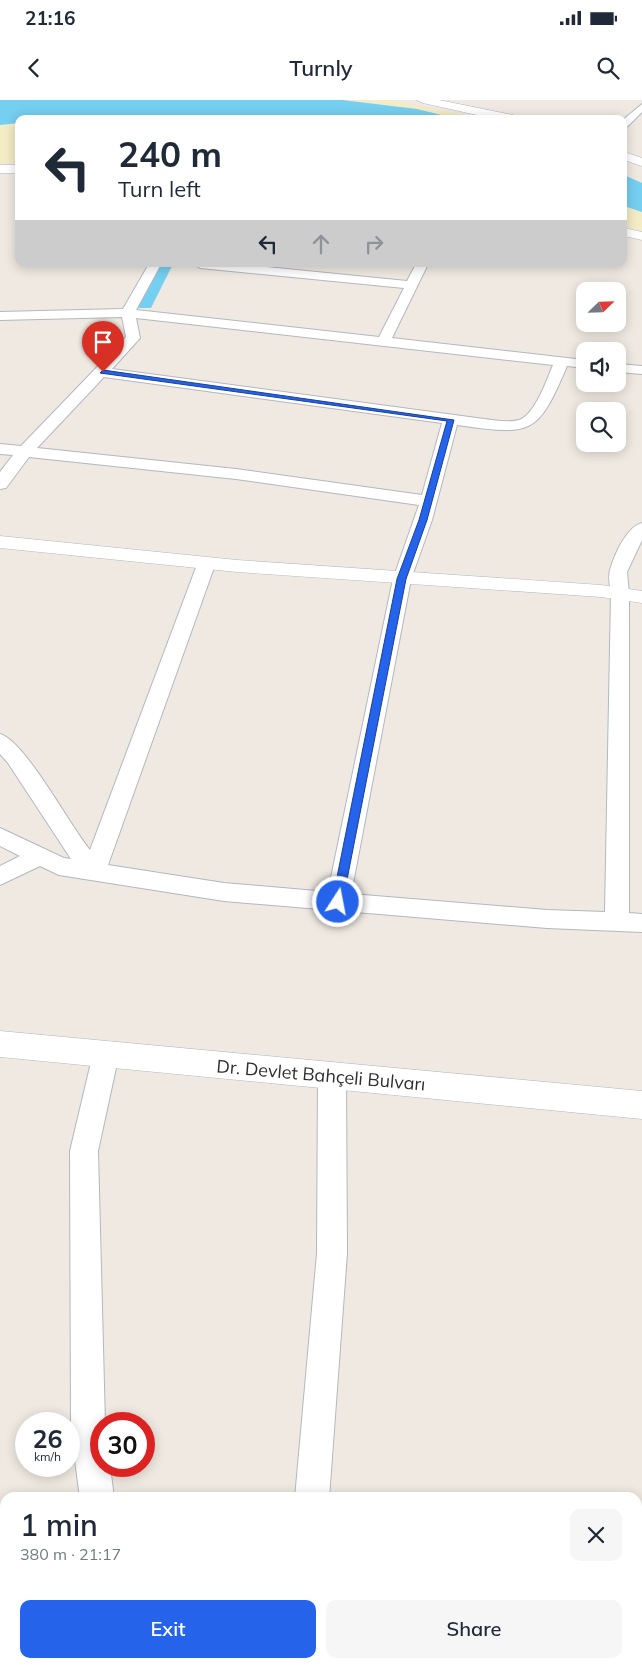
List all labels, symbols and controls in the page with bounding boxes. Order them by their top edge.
text: 21:16 [25,6,75,30]
icon: back [20,54,48,82]
text: Turnly [289,54,353,82]
icon: search [594,54,622,82]
text: 240 m [118,132,222,176]
icon: left [35,135,100,200]
text: Turn left [118,175,201,203]
icon: left [254,230,282,258]
icon: ahead [307,230,335,258]
icon: right [360,230,388,258]
north arrow [576,282,626,332]
map controls [576,282,626,452]
pin [82,321,124,372]
icon: arrive [89,328,117,356]
button: sound [576,342,626,392]
button: search [576,402,626,452]
position arrow [311,875,363,927]
street label: Dr. Devlet Bahçeli Bulvarı [216,1054,426,1096]
speed limit sign: 30 [90,1412,155,1477]
text: 26 [32,1423,63,1454]
text: km/h [34,1449,61,1464]
text: 1 min [20,1506,98,1544]
button: close [570,1509,622,1561]
text: 380 m · 21:17 [20,1544,121,1564]
button: Exit [20,1600,316,1658]
button: Share [326,1600,622,1658]

